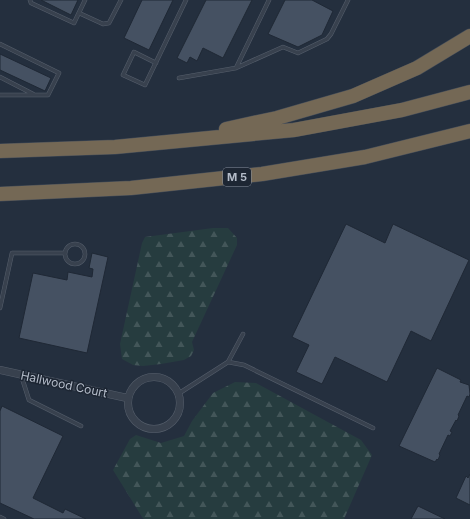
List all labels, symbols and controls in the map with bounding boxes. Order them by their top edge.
road number: M 5 [223,168,251,186]
street label: Hallwood Court [19,368,109,400]

